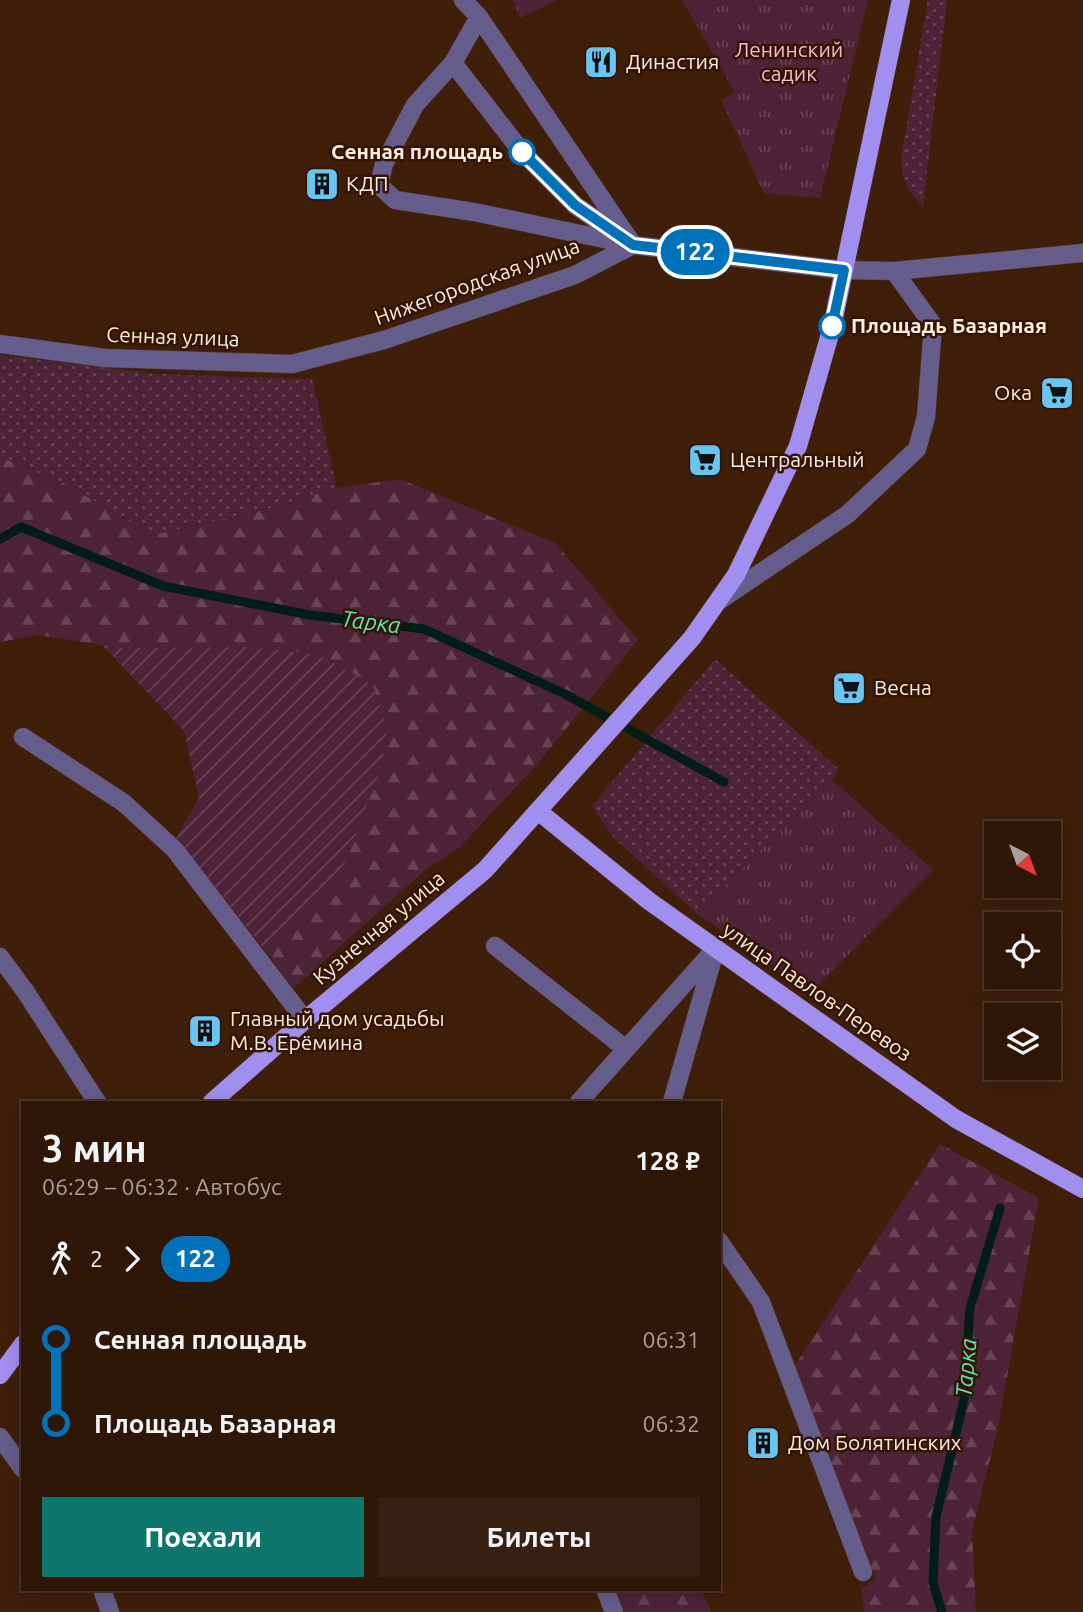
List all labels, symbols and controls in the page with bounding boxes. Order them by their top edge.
park label: Ленинский садик [735,37,843,85]
restaurant icon: Династия [582,43,620,81]
place label: Династия [626,49,719,73]
place label: Сенная площадь [331,139,503,163]
marker: Сенная площадь [509,139,535,165]
building icon: КДП [303,165,341,203]
place label: КДП [346,171,388,195]
line badge: 122 [655,229,735,275]
street label: Нижегородская улица [371,233,582,329]
text: 122 [675,238,715,265]
marker: Площадь Базарная [819,313,845,339]
place label: Площадь Базарная [851,313,1047,337]
street label: Сенная улица [106,322,240,350]
supermarket icon: Ока [1038,374,1076,412]
place label: Ока [994,380,1032,404]
supermarket icon: Центральный [686,441,724,479]
place label: Центральный [730,447,865,471]
water label: Тарка [340,605,402,638]
supermarket icon: Весна [830,669,868,707]
place label: Весна [874,675,932,699]
north arrow [984,821,1060,898]
map controls [984,821,1061,1080]
street label: Кузнечная улица [308,865,449,989]
button: locate [984,912,1061,989]
street label: улица Павлов-Перевоз [718,917,917,1066]
button: layers [984,1003,1061,1080]
place label: Главный дом усадьбы М.В. Ерёмина [230,1006,445,1054]
building icon: Главный дом усадьбы М.В. Ерёмина [186,1012,224,1050]
text: 3 мин [42,1127,147,1169]
text: 128 ₽ [635,1146,700,1175]
text: 06:29 – 06:32 · Автобус [42,1174,282,1199]
icon: walk [42,1240,80,1278]
icon: forward [113,1240,151,1278]
text: 122 [175,1245,216,1272]
text: 2 [90,1246,103,1271]
text: Сенная площадь [94,1325,307,1354]
text: 06:31 [642,1327,700,1352]
water label: Тарка [950,1337,981,1399]
text: Площадь Базарная [94,1409,337,1438]
text: 06:32 [642,1411,700,1436]
building icon: Дом Болятинских [744,1424,782,1462]
place label: Дом Болятинских [788,1430,962,1454]
button: Поехали [42,1497,364,1577]
button: Билеты [378,1497,700,1577]

